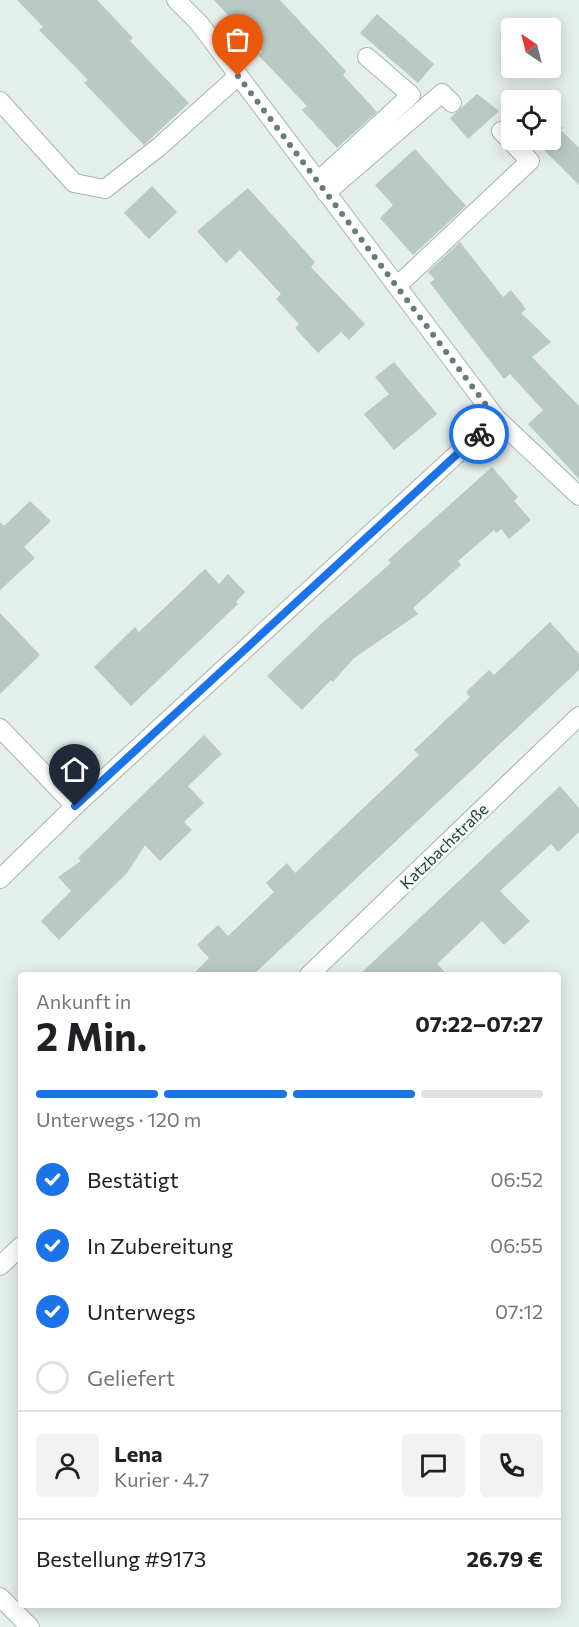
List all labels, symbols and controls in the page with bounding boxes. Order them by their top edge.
pin [212,14,263,76]
north arrow [501,18,561,78]
map controls [501,18,561,150]
icon: bag [221,23,254,56]
button: locate [501,90,561,150]
courier [449,404,509,464]
icon: bike [463,418,496,451]
pin [49,744,100,806]
icon: home [58,753,91,786]
street label: Katzbachstraße [396,799,492,892]
text: Ankunft in [36,989,131,1013]
text: 07:22–07:27 [415,1010,543,1037]
text: 2 Min. [36,1011,147,1059]
text: Unterwegs · 120 m [36,1107,201,1131]
icon: check [36,1163,69,1196]
text: Bestätigt [87,1166,179,1193]
text: 06:52 [491,1167,543,1191]
icon: check [36,1229,69,1262]
text: In Zubereitung [87,1232,233,1259]
text: 06:55 [490,1233,543,1257]
icon: check [36,1295,69,1328]
text: Unterwegs [87,1298,196,1325]
text: 07:12 [495,1299,543,1323]
text: Geliefert [87,1364,175,1391]
button: person [36,1434,99,1497]
button: chat [402,1434,465,1497]
button: phone [480,1434,543,1497]
text: Lena [114,1440,163,1467]
text: Kurier · 4.7 [114,1467,209,1491]
text: Bestellung #9173 [36,1545,206,1572]
text: 26.79 € [467,1545,543,1572]

